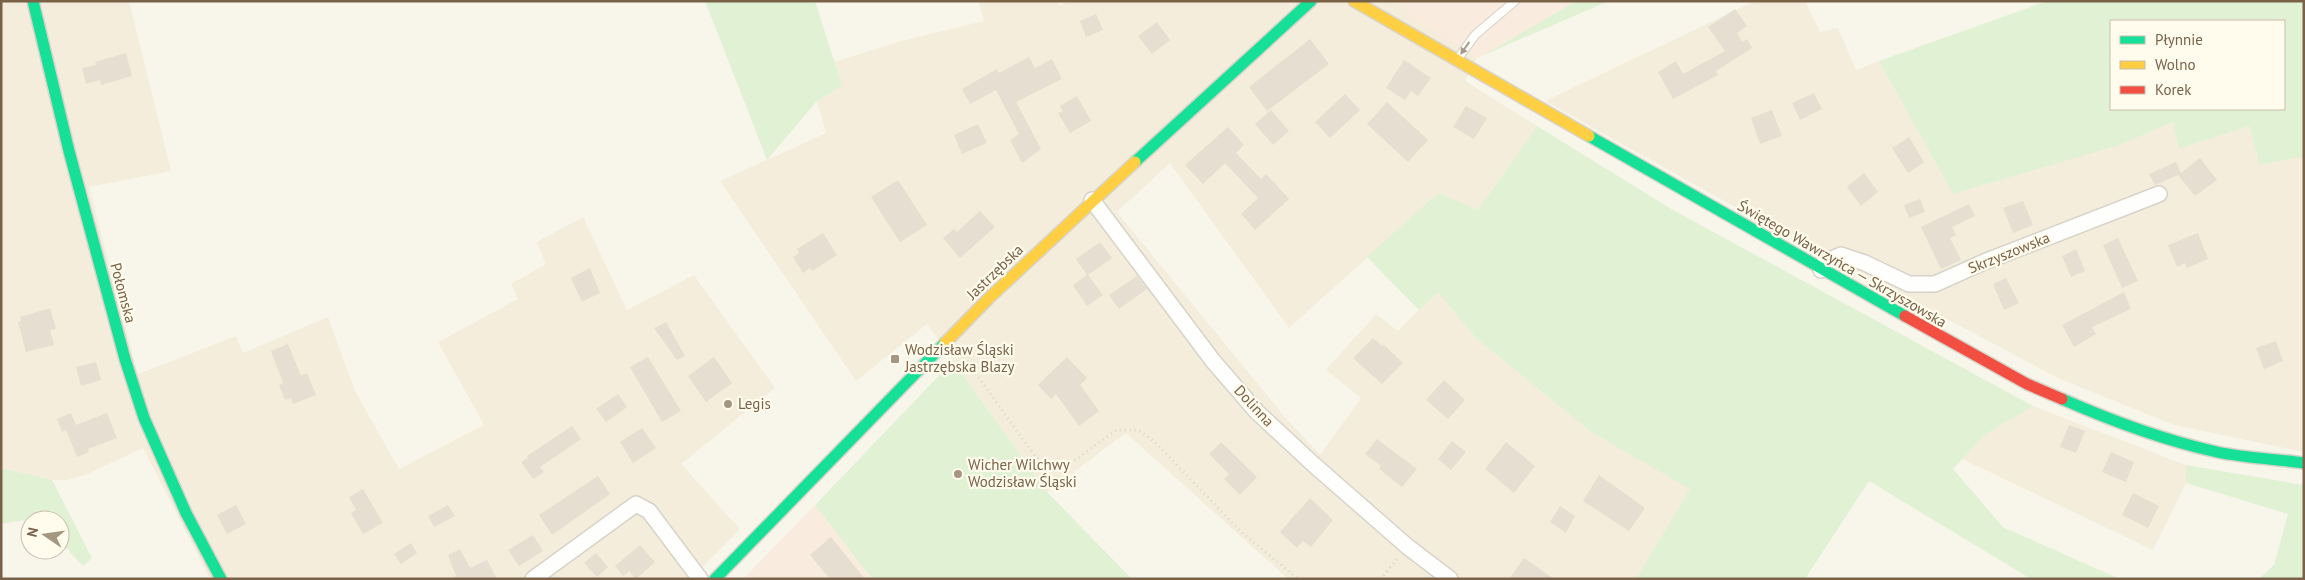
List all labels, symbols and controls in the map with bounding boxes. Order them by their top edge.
legend [2110,20,2285,110]
text: Płynnie [2155,30,2203,49]
one-way arrow [1460,41,1470,55]
text: Wolno [2155,55,2195,74]
text: Korek [2155,80,2192,99]
street label: Świętego Wawrzyńca — Skrzyszowska [1734,196,1950,331]
street label: Skrzyszowska [1965,228,2052,278]
street label: Jastrzębska [962,240,1027,304]
street label: Połomska [106,261,141,325]
place label: Wodzisław Śląski Jastrzębska Blazy [904,340,1015,376]
marker: Wodzisław Śląski Jastrzębska Blazy [889,353,901,365]
street label: Dolinna [1230,381,1278,430]
place label: Legis [738,394,771,413]
marker: Legis [722,398,734,410]
place label: Wicher Wilchwy Wodzisław Śląski [968,455,1077,491]
marker: Wicher Wilchwy Wodzisław Śląski [952,468,964,480]
north arrow [20,510,70,560]
text: N [23,526,42,539]

